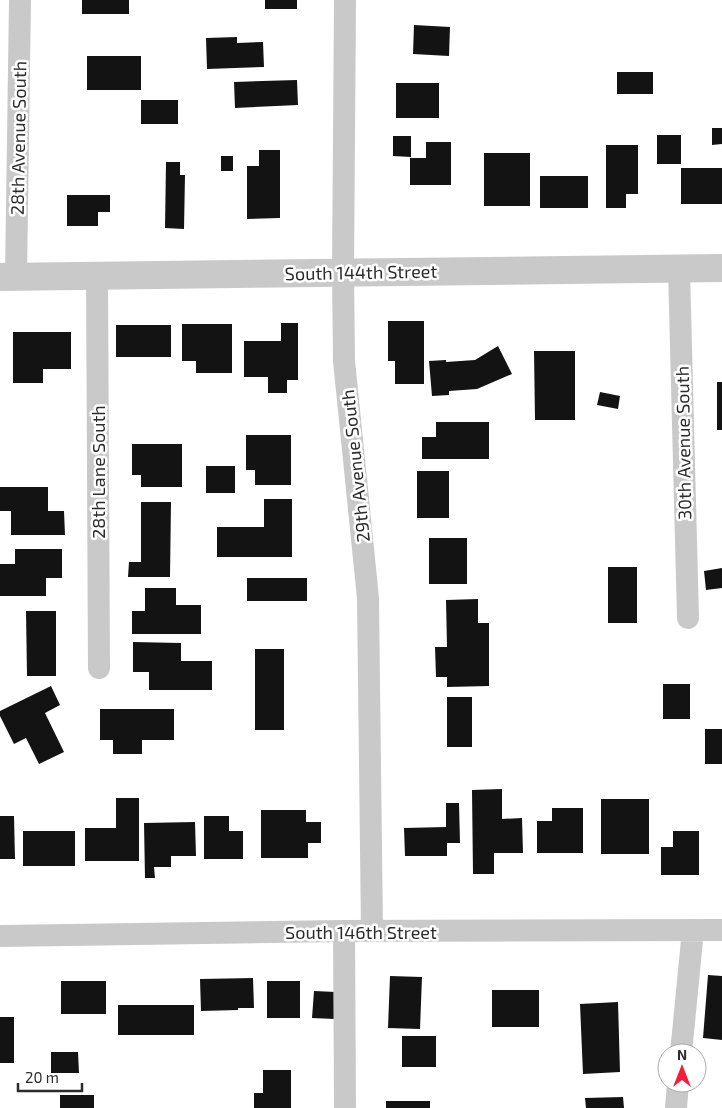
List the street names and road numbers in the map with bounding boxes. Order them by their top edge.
street label: 28th Avenue South [6,61,30,215]
street label: South 144th Street [285,260,438,284]
street label: 30th Avenue South [671,366,695,520]
street label: 29th Avenue South [336,388,374,544]
street label: 28th Lane South [87,405,109,539]
street label: South 146th Street [285,921,437,943]

